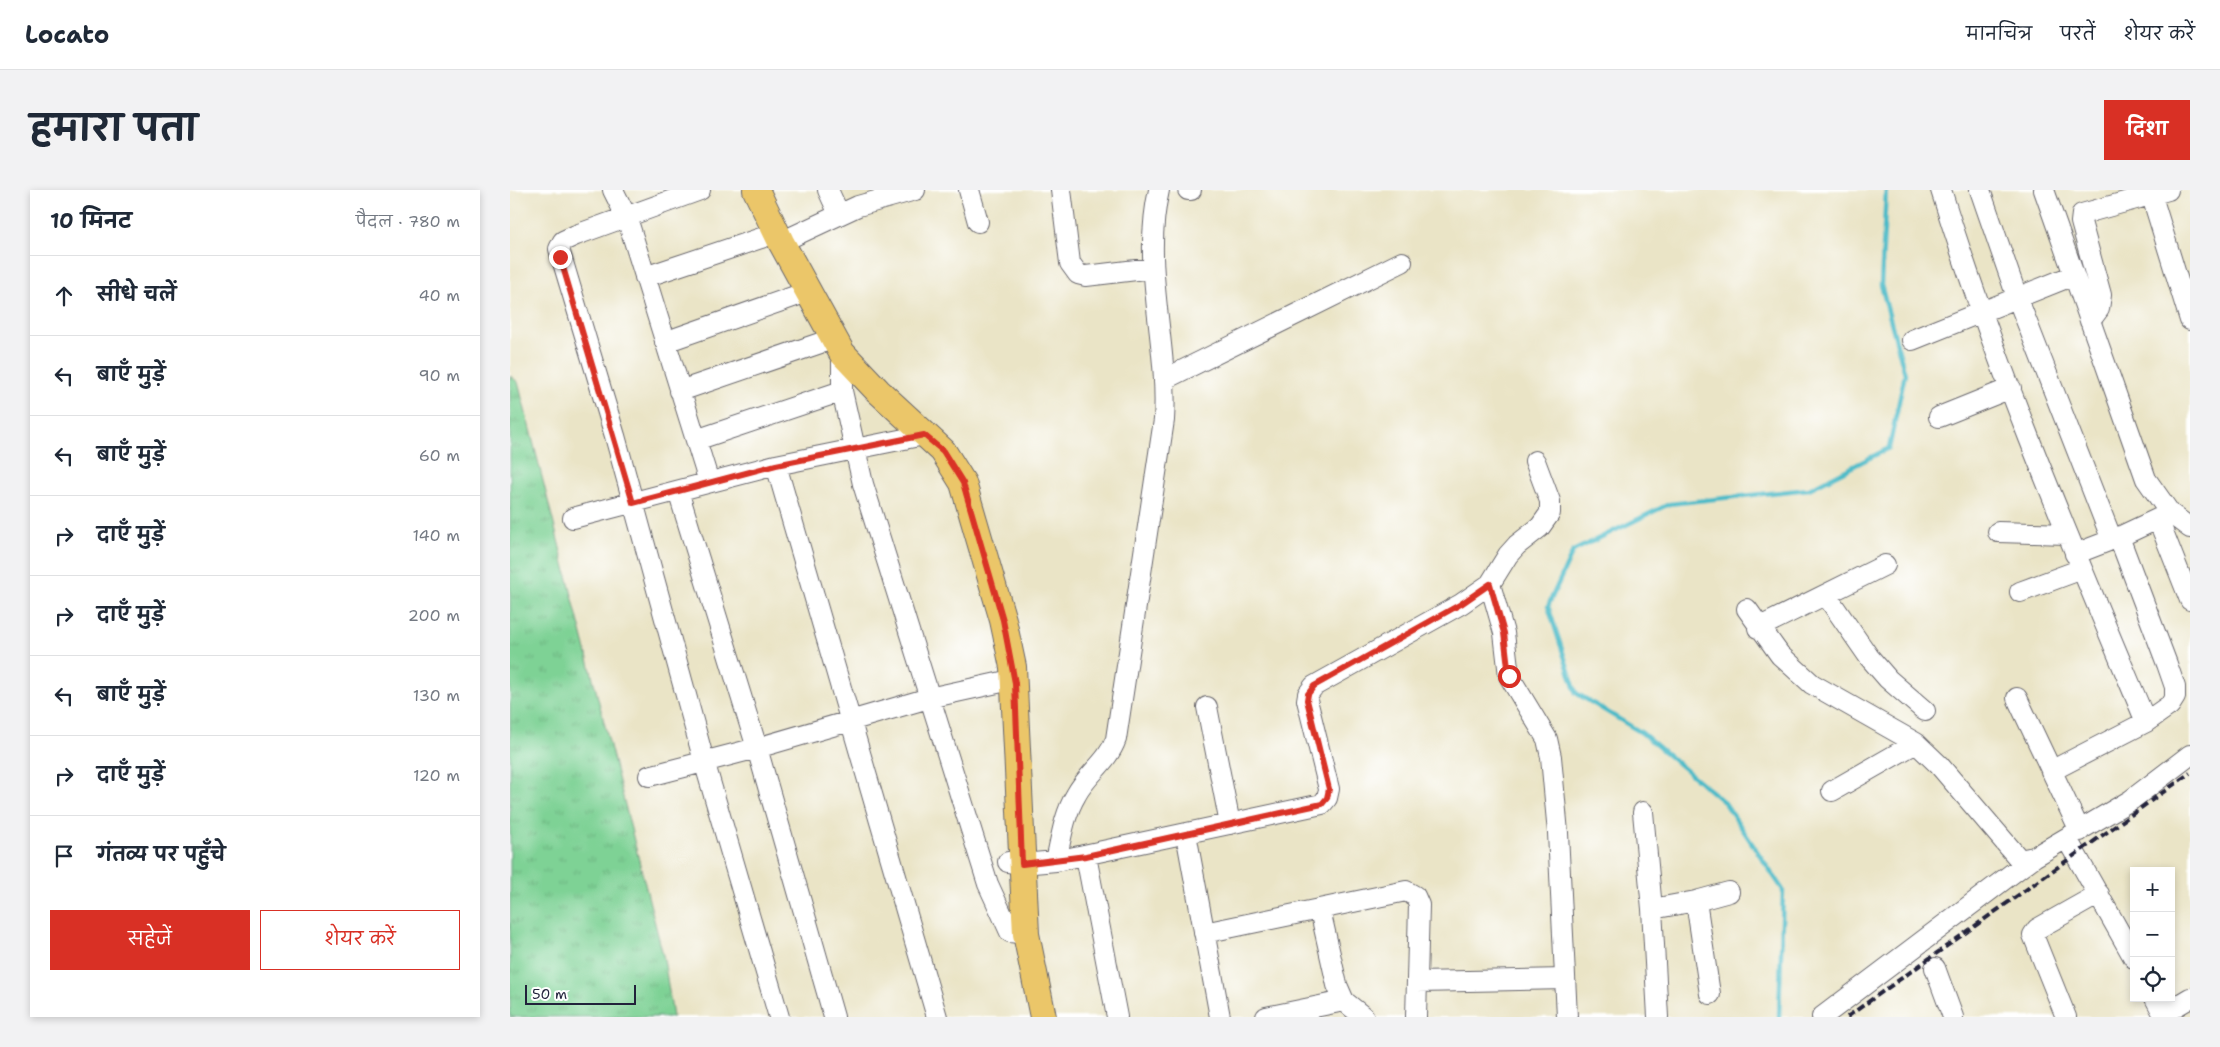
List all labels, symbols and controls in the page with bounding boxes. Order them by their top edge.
text: Locato [25,19,109,51]
text: मानचित्र [1966,22,2032,46]
text: परतें [2060,22,2095,46]
text: शेयर करें [2123,22,2195,46]
button: दिशा [2104,100,2190,160]
text: हमारा पता [30,104,198,151]
text: 10 मिनट [50,207,132,235]
text: पैदल · 780 m [356,211,460,232]
route end [549,246,572,269]
icon: ahead [50,282,78,310]
text: सीधे चलें [97,282,176,307]
text: 40 m [418,285,460,306]
icon: left [50,362,78,390]
text: बाएँ मुड़ें [97,362,165,387]
text: 90 m [419,365,460,386]
icon: left [50,442,78,470]
text: बाएँ मुड़ें [97,442,165,467]
text: 60 m [419,445,460,466]
icon: right [50,522,78,550]
text: दाएँ मुड़ें [97,522,165,547]
text: 140 m [413,525,460,546]
icon: right [50,602,78,630]
text: दाएँ मुड़ें [97,602,165,627]
text: 200 m [408,605,460,626]
route start [1498,665,1521,688]
icon: left [50,682,78,710]
text: बाएँ मुड़ें [97,682,165,707]
text: 130 m [413,685,460,706]
icon: right [50,762,78,790]
text: दाएँ मुड़ें [97,762,165,787]
text: 120 m [413,765,460,786]
icon: arrive [50,842,78,870]
text: गंतव्य पर पहुँचे [97,842,226,867]
map controls [2130,867,2175,1002]
button: + [2130,867,2175,912]
button: सहेजें [50,910,250,970]
button: शेयर करें [260,910,460,970]
button: − [2130,912,2175,957]
button: locate [2130,957,2175,1002]
scale bar [525,982,636,1005]
text: 50 m [532,985,567,1003]

